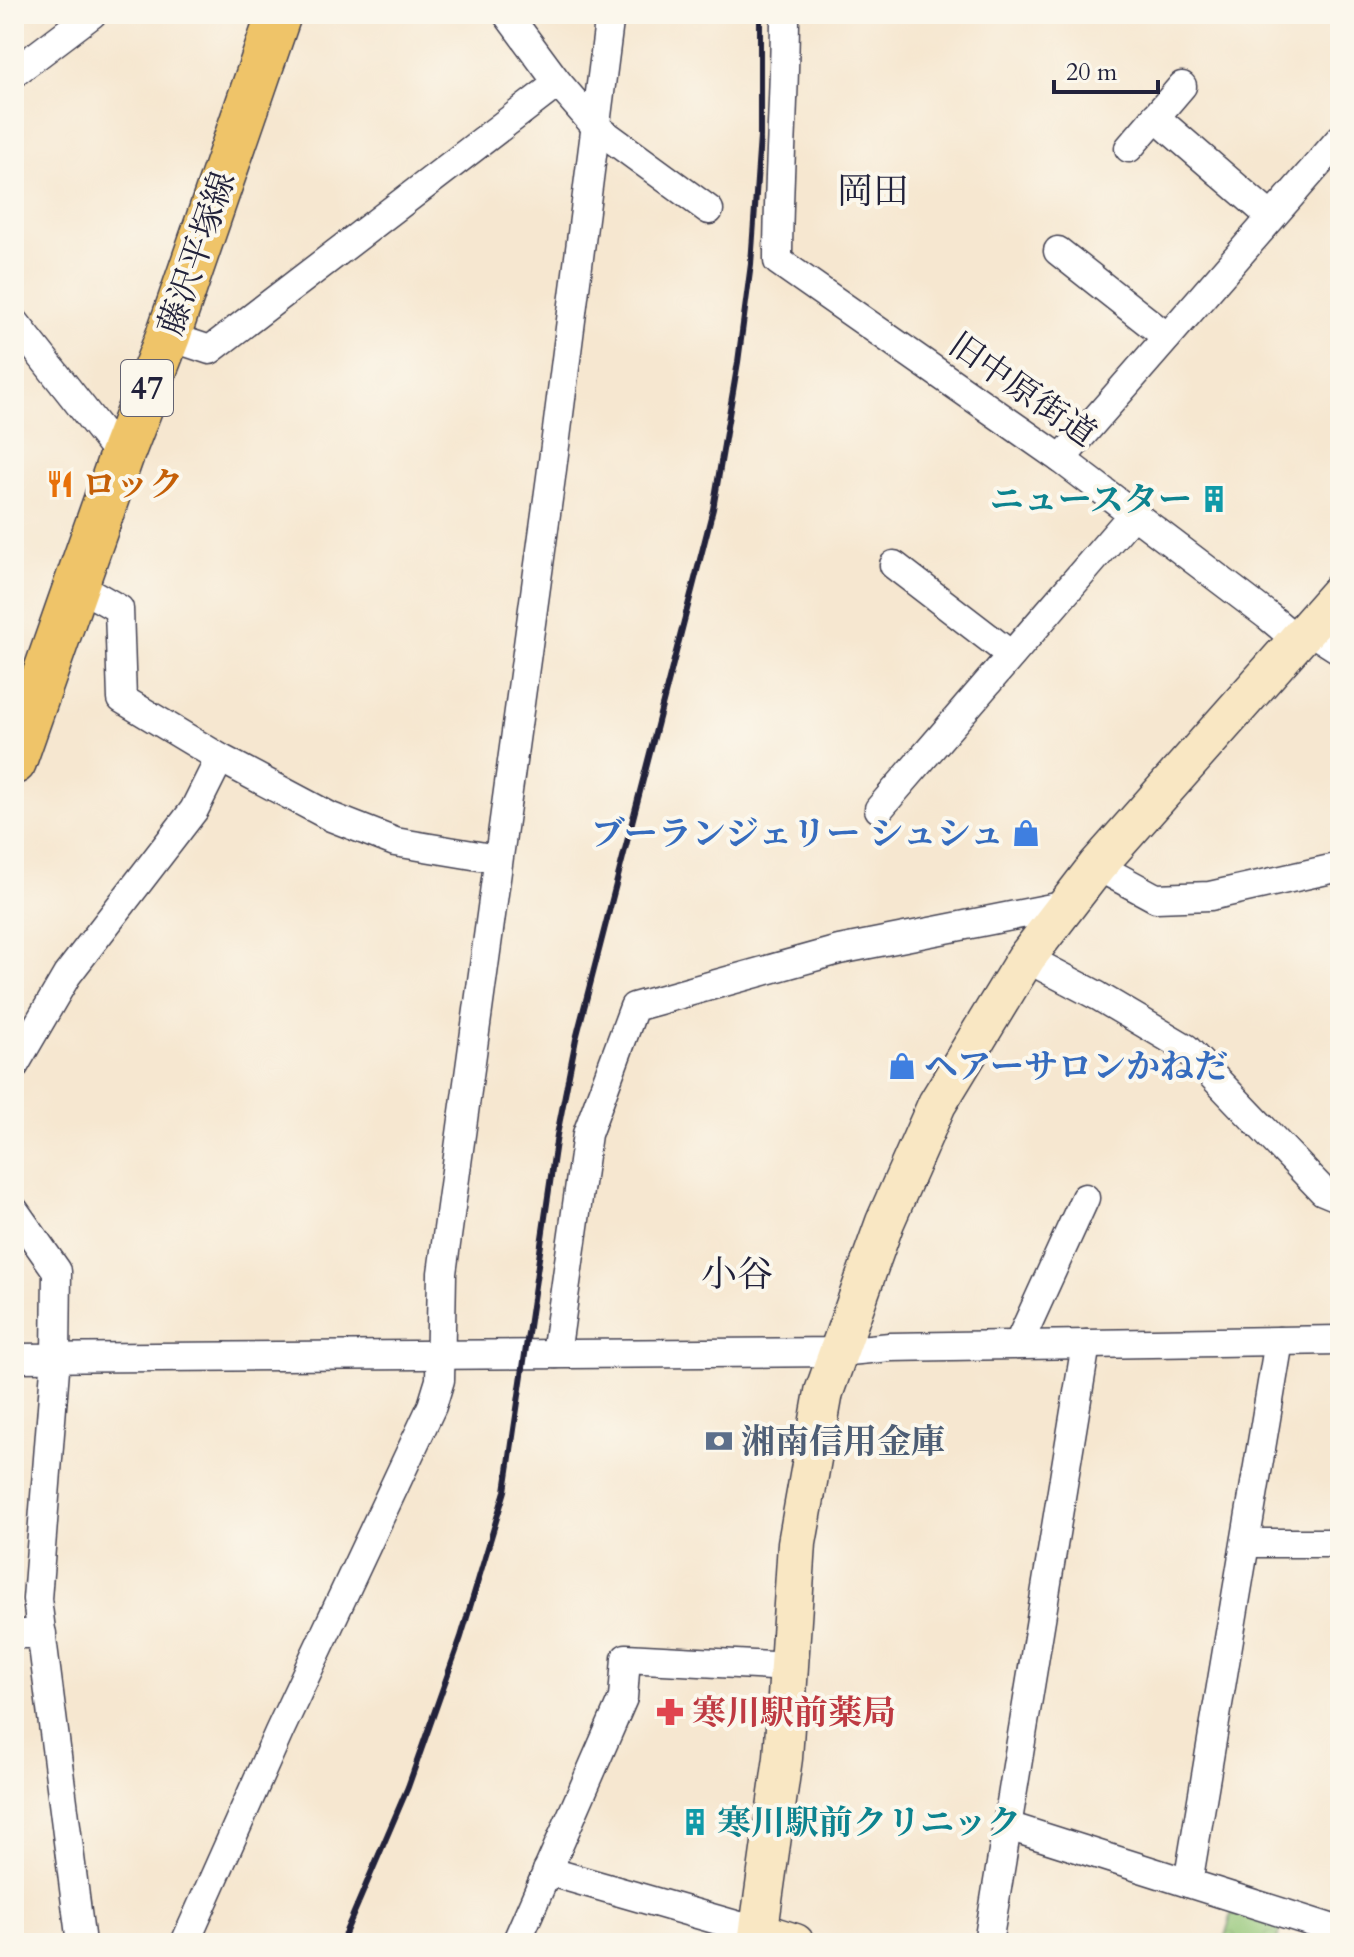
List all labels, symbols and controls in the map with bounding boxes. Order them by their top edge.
scale bar [1054,44,1158,94]
text: 20 m [1066,56,1118,89]
street label: 藤沢平塚線 [148,165,246,341]
district label: 岡田 [837,167,909,216]
street label: 旧中原街道 [940,322,1105,457]
road number: 47 [121,360,173,416]
place label: ロック [82,462,183,508]
restaurant icon: ロック [45,469,75,499]
place label: ニュースター [990,477,1192,523]
building icon: ニュースター [1199,484,1229,514]
place label: ブーランジェリー シュシュ [591,811,1004,857]
shop icon: ブーランジェリー シュシュ [1011,818,1041,848]
place label: ヘアーサロンかねだ [924,1044,1228,1090]
shop icon: ヘアーサロンかねだ [887,1051,917,1081]
district label: 小谷 [701,1250,773,1299]
place label: 湘南信用金庫 [741,1419,945,1465]
bank icon: 湘南信用金庫 [704,1426,734,1456]
place label: 寒川駅前薬局 [692,1690,896,1736]
pharmacy icon: 寒川駅前薬局 [655,1697,685,1727]
place label: 寒川駅前クリニック [717,1800,1021,1846]
building icon: 寒川駅前クリニック [680,1807,710,1837]

